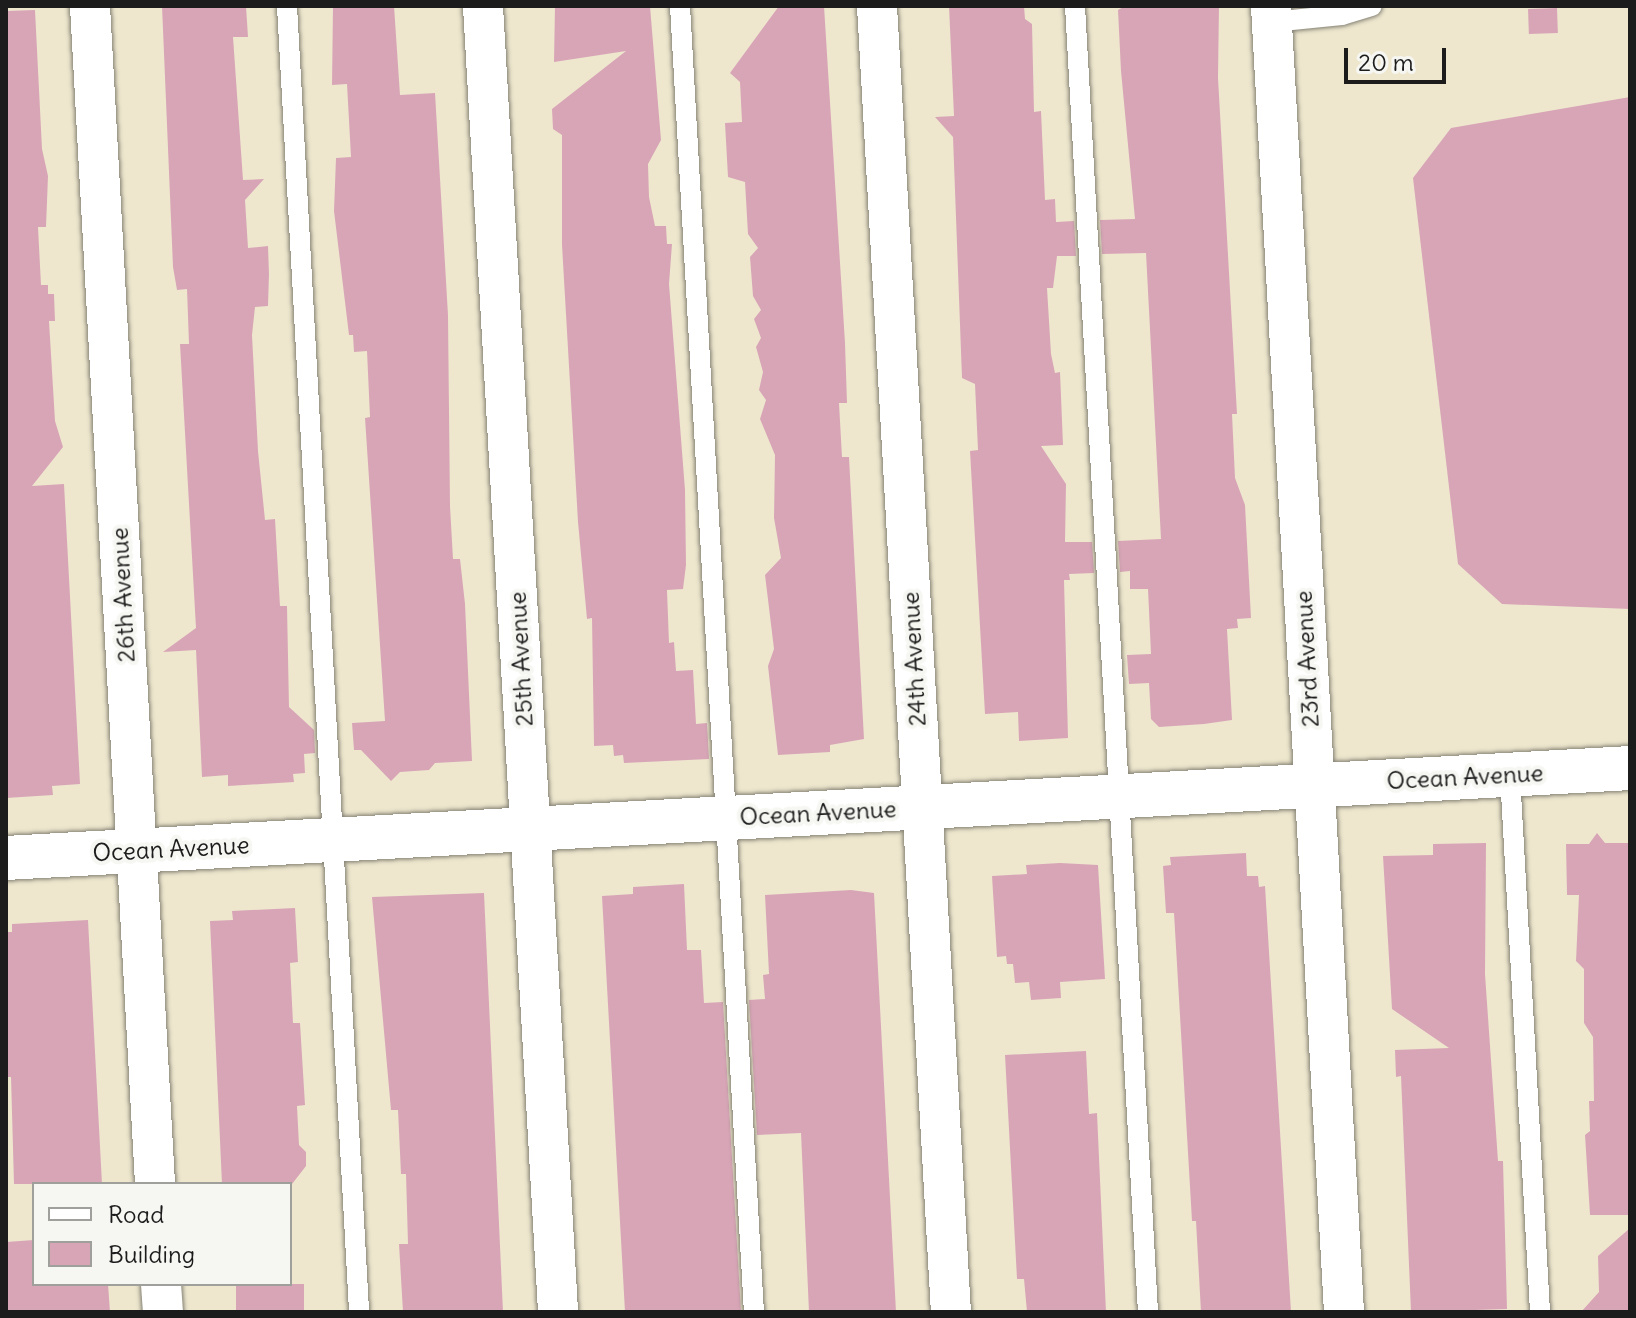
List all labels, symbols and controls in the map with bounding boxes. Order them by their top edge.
scale bar [1348,32,1450,82]
text: 20 m [1358,47,1414,77]
street label: 26th Avenue [105,527,141,663]
street label: 23rd Avenue [1289,590,1325,728]
street label: 25th Avenue [503,591,539,727]
street label: 24th Avenue [896,591,932,727]
street label: Ocean Avenue [1386,759,1544,795]
street label: Ocean Avenue [739,795,897,831]
street label: Ocean Avenue [92,831,250,867]
legend [32,1182,292,1286]
text: Road [108,1199,164,1229]
text: Building [108,1239,195,1269]

